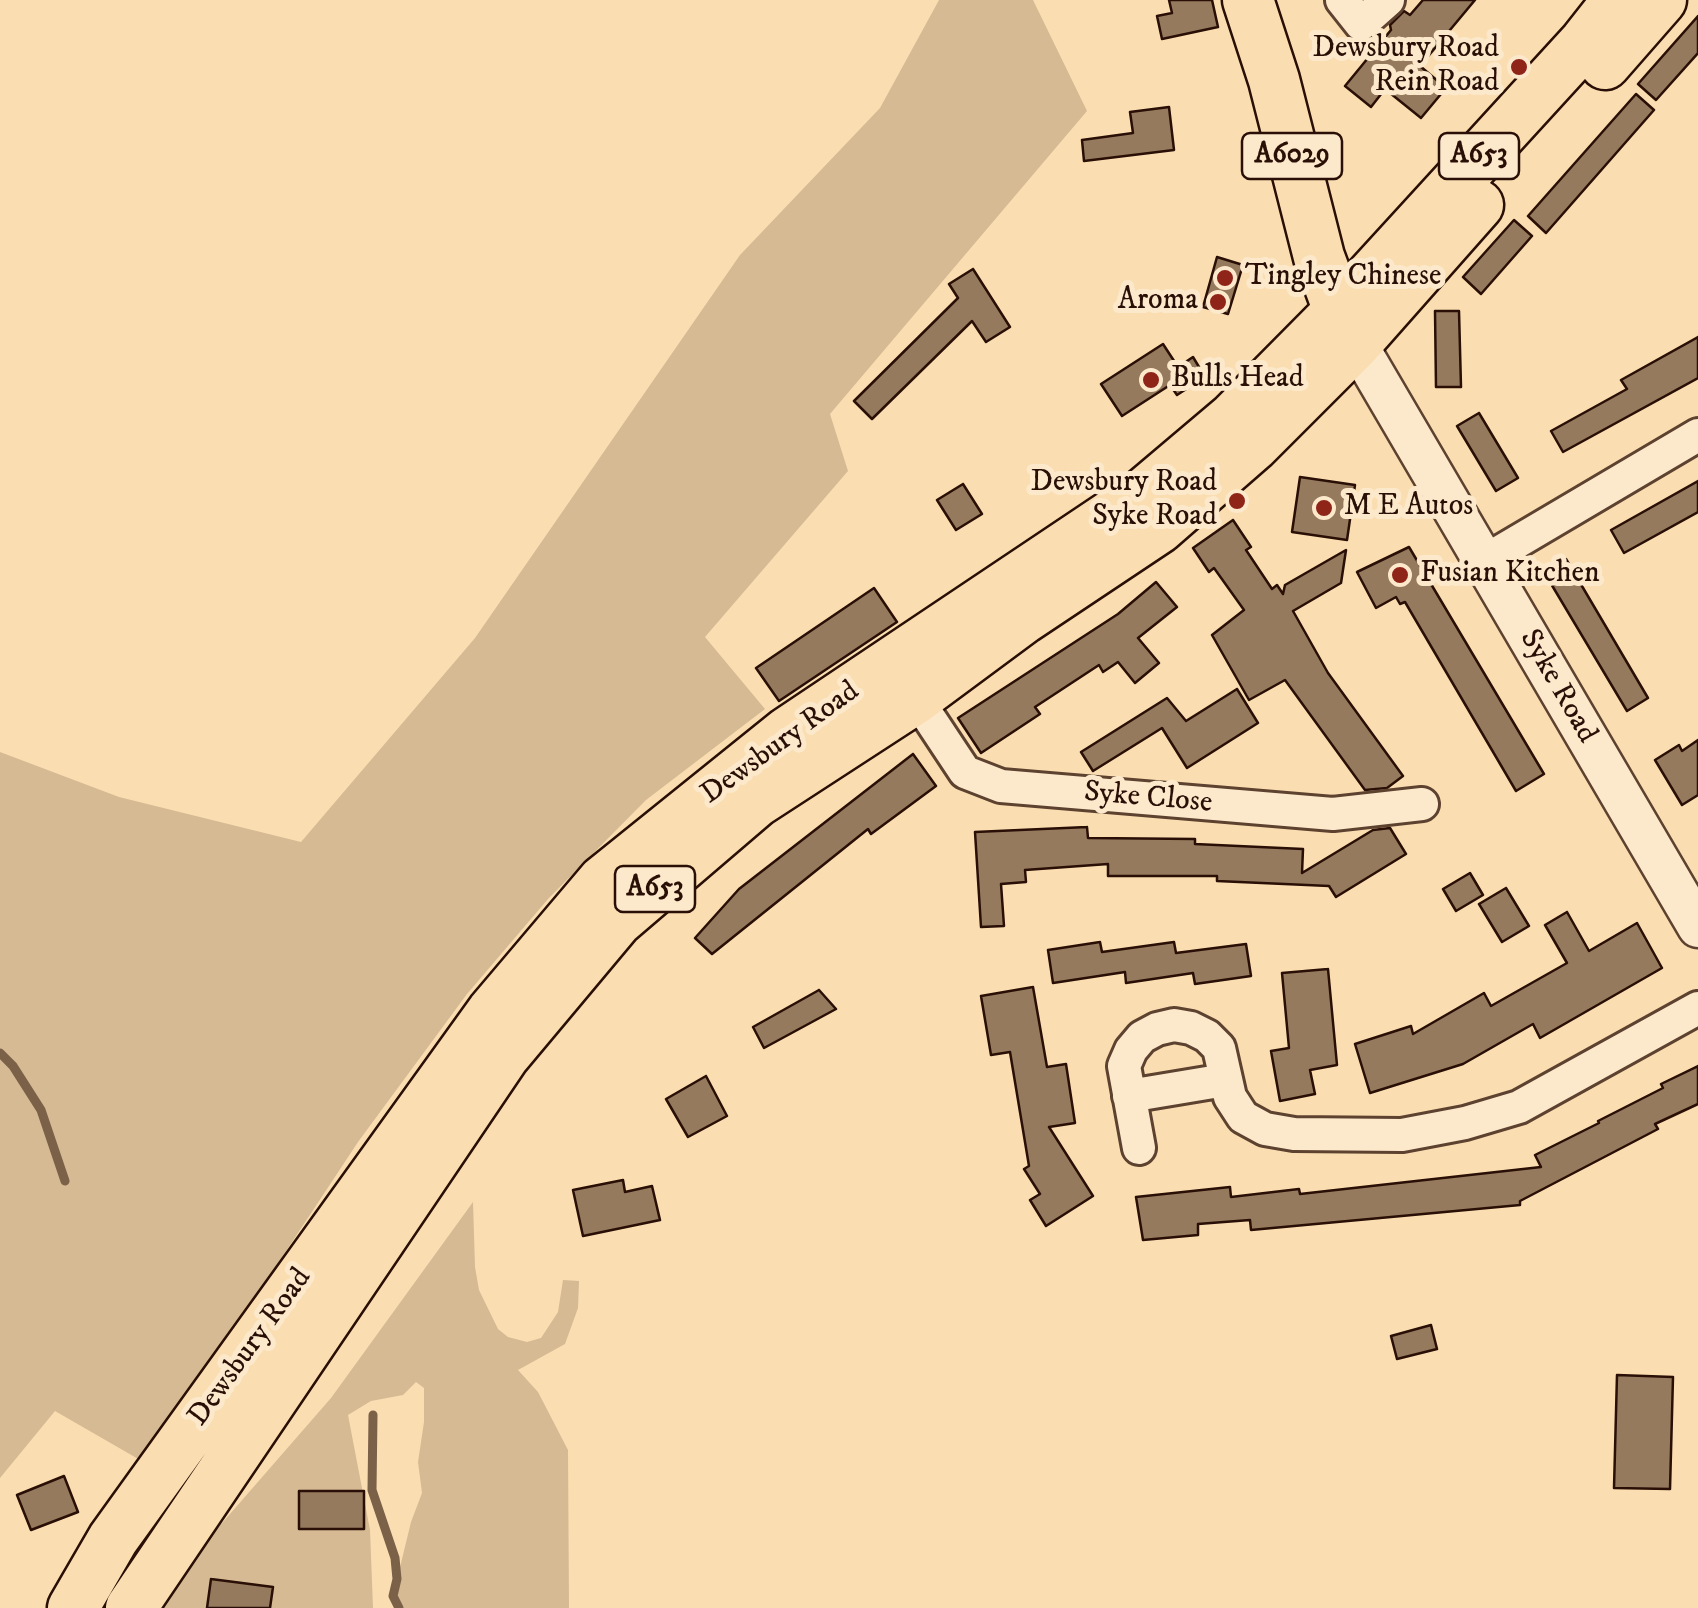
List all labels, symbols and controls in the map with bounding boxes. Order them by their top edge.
place label: Dewsbury Road Rein Road [1313,32,1499,102]
marker: Dewsbury Road Rein Road [1508,56,1530,78]
road number: A6029 [1242,133,1342,179]
road number: A653 [1439,133,1519,179]
place label: Tingley Chinese [1245,260,1441,296]
marker: Tingley Chinese [1214,267,1236,289]
place label: Aroma [1118,284,1198,320]
marker: Aroma [1207,291,1229,313]
place label: Bulls Head [1171,362,1304,398]
marker: Bulls Head [1140,369,1162,391]
place label: Dewsbury Road Syke Road [1031,466,1217,536]
marker: Dewsbury Road Syke Road [1226,490,1248,512]
place label: M E Autos [1344,490,1473,526]
marker: M E Autos [1313,497,1335,519]
place label: Fusian Kitchen [1420,557,1600,593]
marker: Fusian Kitchen [1389,564,1411,586]
street label: Syke Road [1510,624,1604,750]
street label: Dewsbury Road [695,675,867,813]
street label: Syke Close [1082,775,1214,823]
road number: A653 [615,866,695,912]
street label: Dewsbury Road [182,1262,320,1434]

